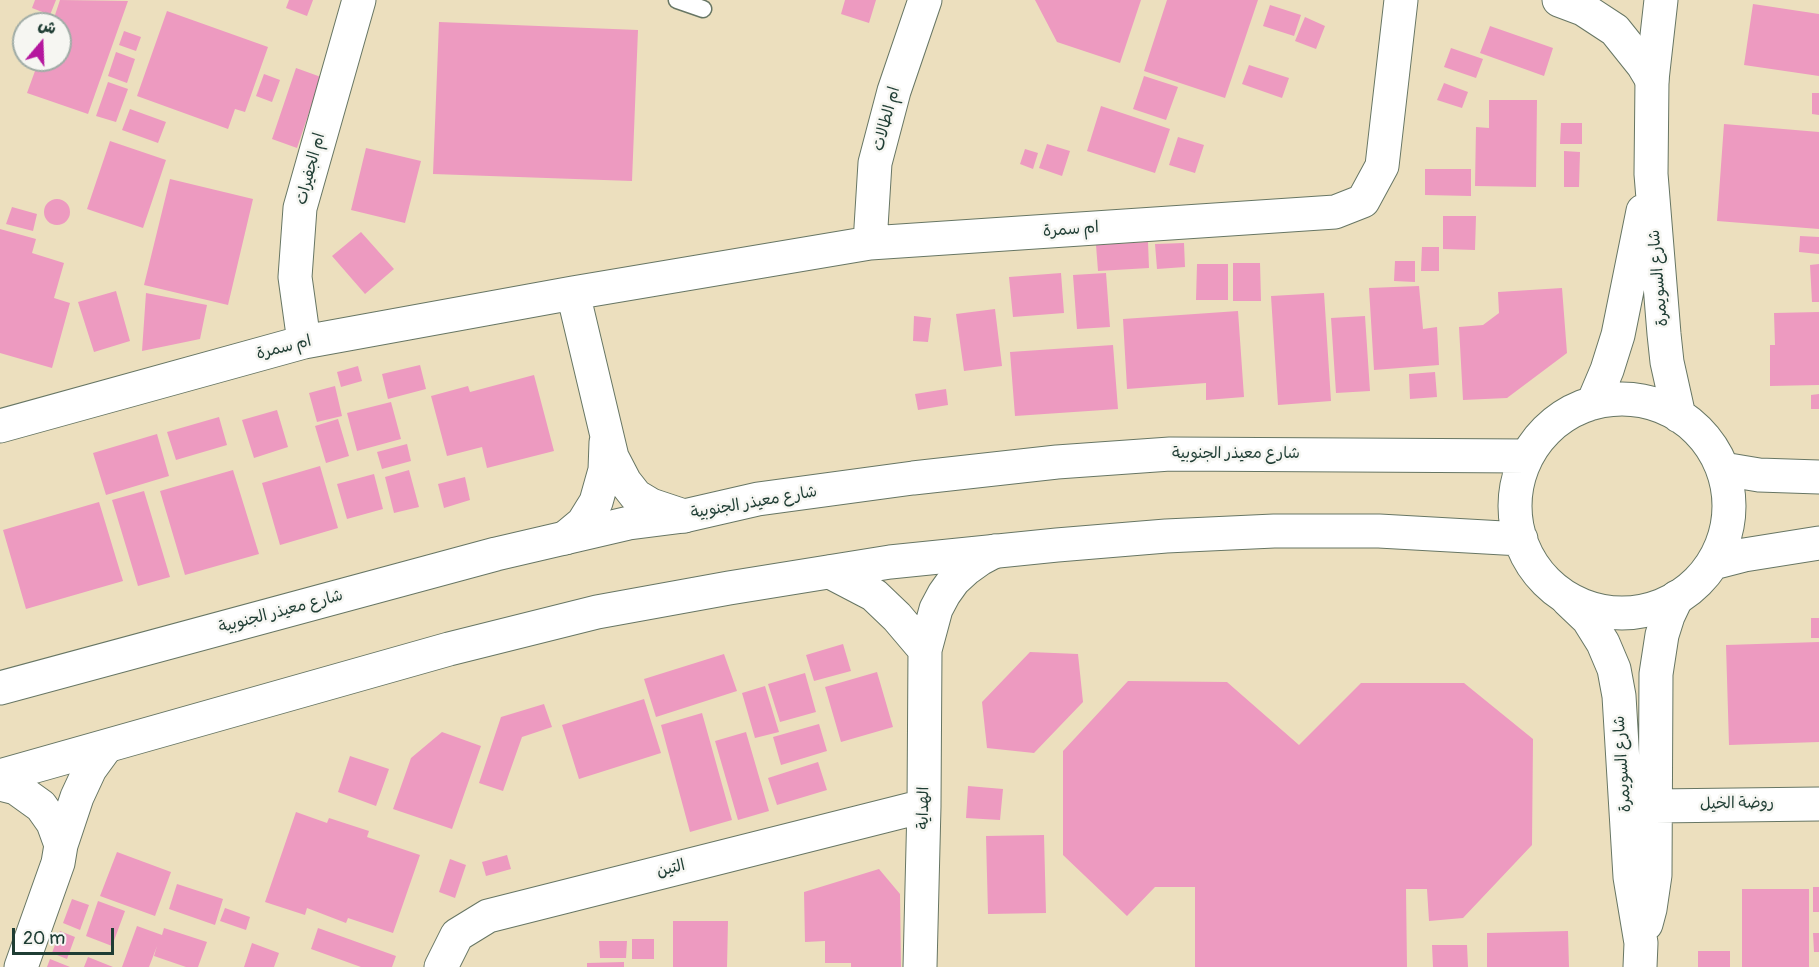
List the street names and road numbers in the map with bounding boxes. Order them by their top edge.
street label: ام الطالات [869,85,905,153]
street label: ام الجفيرات [292,131,330,207]
street label: ام سمرة [1042,218,1100,242]
street label: شارع السويمرة [1645,229,1673,327]
street label: ام سمرة [254,332,314,364]
street label: شارع معيذر الجنوبية [1172,444,1300,464]
street label: شارع معيذر الجنوبية [689,482,819,524]
street label: شارع معيذر الجنوبية [217,586,345,638]
street label: شارع السويمرة [1610,715,1636,813]
street label: الهداية [914,786,934,830]
street label: روضة الخيل [1700,794,1774,814]
street label: التين [655,856,687,882]

